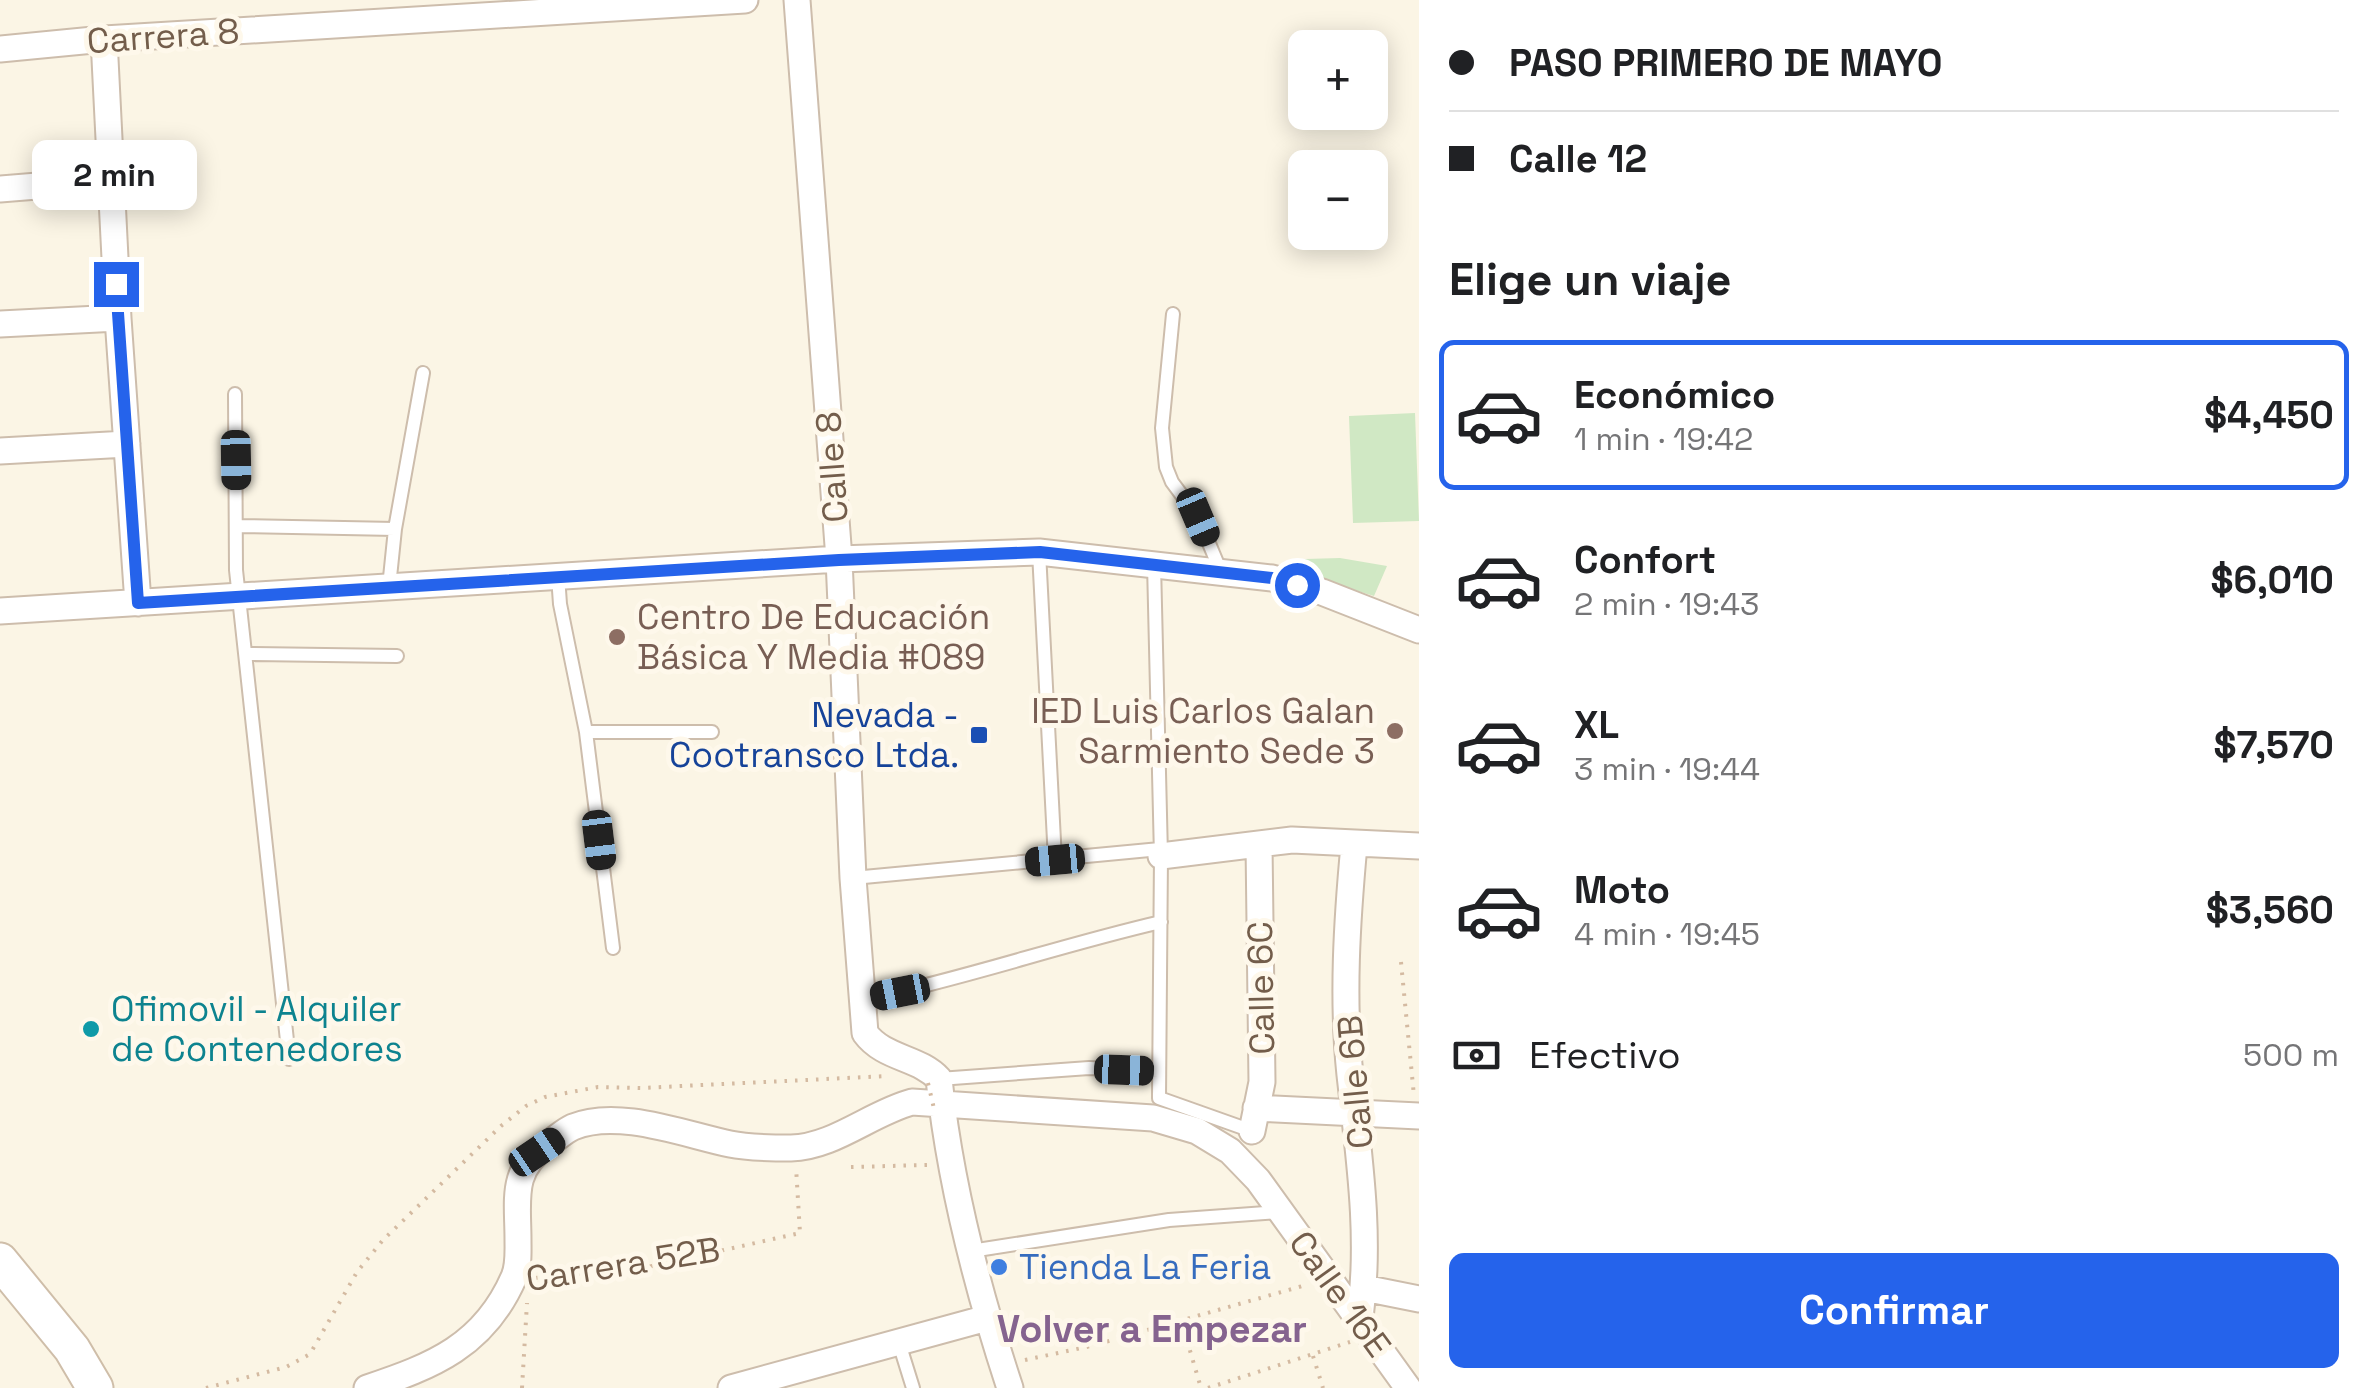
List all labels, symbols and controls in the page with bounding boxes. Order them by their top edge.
street label: Carrera 8 [85,9,241,63]
map controls [1288,30,1388,250]
button: + [1288,30,1388,130]
text: PASO PRIMERO DE MAYO [1509,39,1943,87]
text: Calle 12 [1509,135,1647,183]
callout: 2 min [34,139,198,209]
button: − [1288,150,1388,250]
text: 2 min [73,155,156,195]
text: Elige un viaje [1449,251,1732,308]
route end [94,262,139,307]
icon: car [1454,370,1544,460]
text: Económico [1574,371,1775,419]
text: $4,450 [2204,391,2334,439]
street label: Calle 8 [806,410,858,524]
text: 1 min · 19:42 [1574,419,1753,459]
car [220,430,252,490]
car [1172,484,1224,550]
icon: car [1454,535,1544,625]
text: Confort [1574,536,1716,584]
text: $6,010 [2210,556,2334,604]
route start [1275,563,1320,608]
text: 2 min · 19:43 [1574,584,1759,624]
place label: Centro De Educación Básica Y Media #089 [637,595,990,679]
marker: Centro De Educación Básica Y Media #089 [606,626,628,648]
place label: IED Luis Carlos Galan Sarmiento Sede 3 [1031,689,1375,773]
place label: Nevada - Cootransco Ltda. [669,693,959,777]
icon: car [1454,700,1544,790]
text: XL [1574,701,1619,749]
marker: IED Luis Carlos Galan Sarmiento Sede 3 [1384,720,1406,742]
text: $7,570 [2213,721,2334,769]
marker: Nevada - Cootransco Ltda. [968,724,990,746]
text: 3 min · 19:44 [1574,749,1760,789]
car [580,808,618,872]
car [1024,842,1086,878]
icon: car [1454,865,1544,955]
text: Moto [1574,866,1670,914]
text: $3,560 [2206,886,2334,934]
text: 4 min · 19:45 [1574,914,1760,954]
street label: Calle 6C [1238,921,1284,1055]
car [868,972,932,1012]
place label: Ofimovil - Alquiler de Contenedores [111,987,403,1071]
street label: Calle 6B [1327,1013,1383,1151]
marker: Ofimovil - Alquiler de Contenedores [80,1018,102,1040]
icon: cash [1449,1028,1504,1083]
text: Efectivo [1529,1031,1681,1079]
text: 500 m [2243,1035,2339,1075]
car [1093,1054,1155,1086]
car [504,1123,570,1181]
street label: Calle 16E [1280,1222,1400,1366]
street label: Carrera 52B [523,1227,723,1301]
place label: Tienda La Feria [1019,1245,1271,1289]
button: Confirmar [1449,1253,2339,1368]
marker: Tienda La Feria [988,1256,1010,1278]
district label: Volver a Empezar [997,1305,1307,1353]

